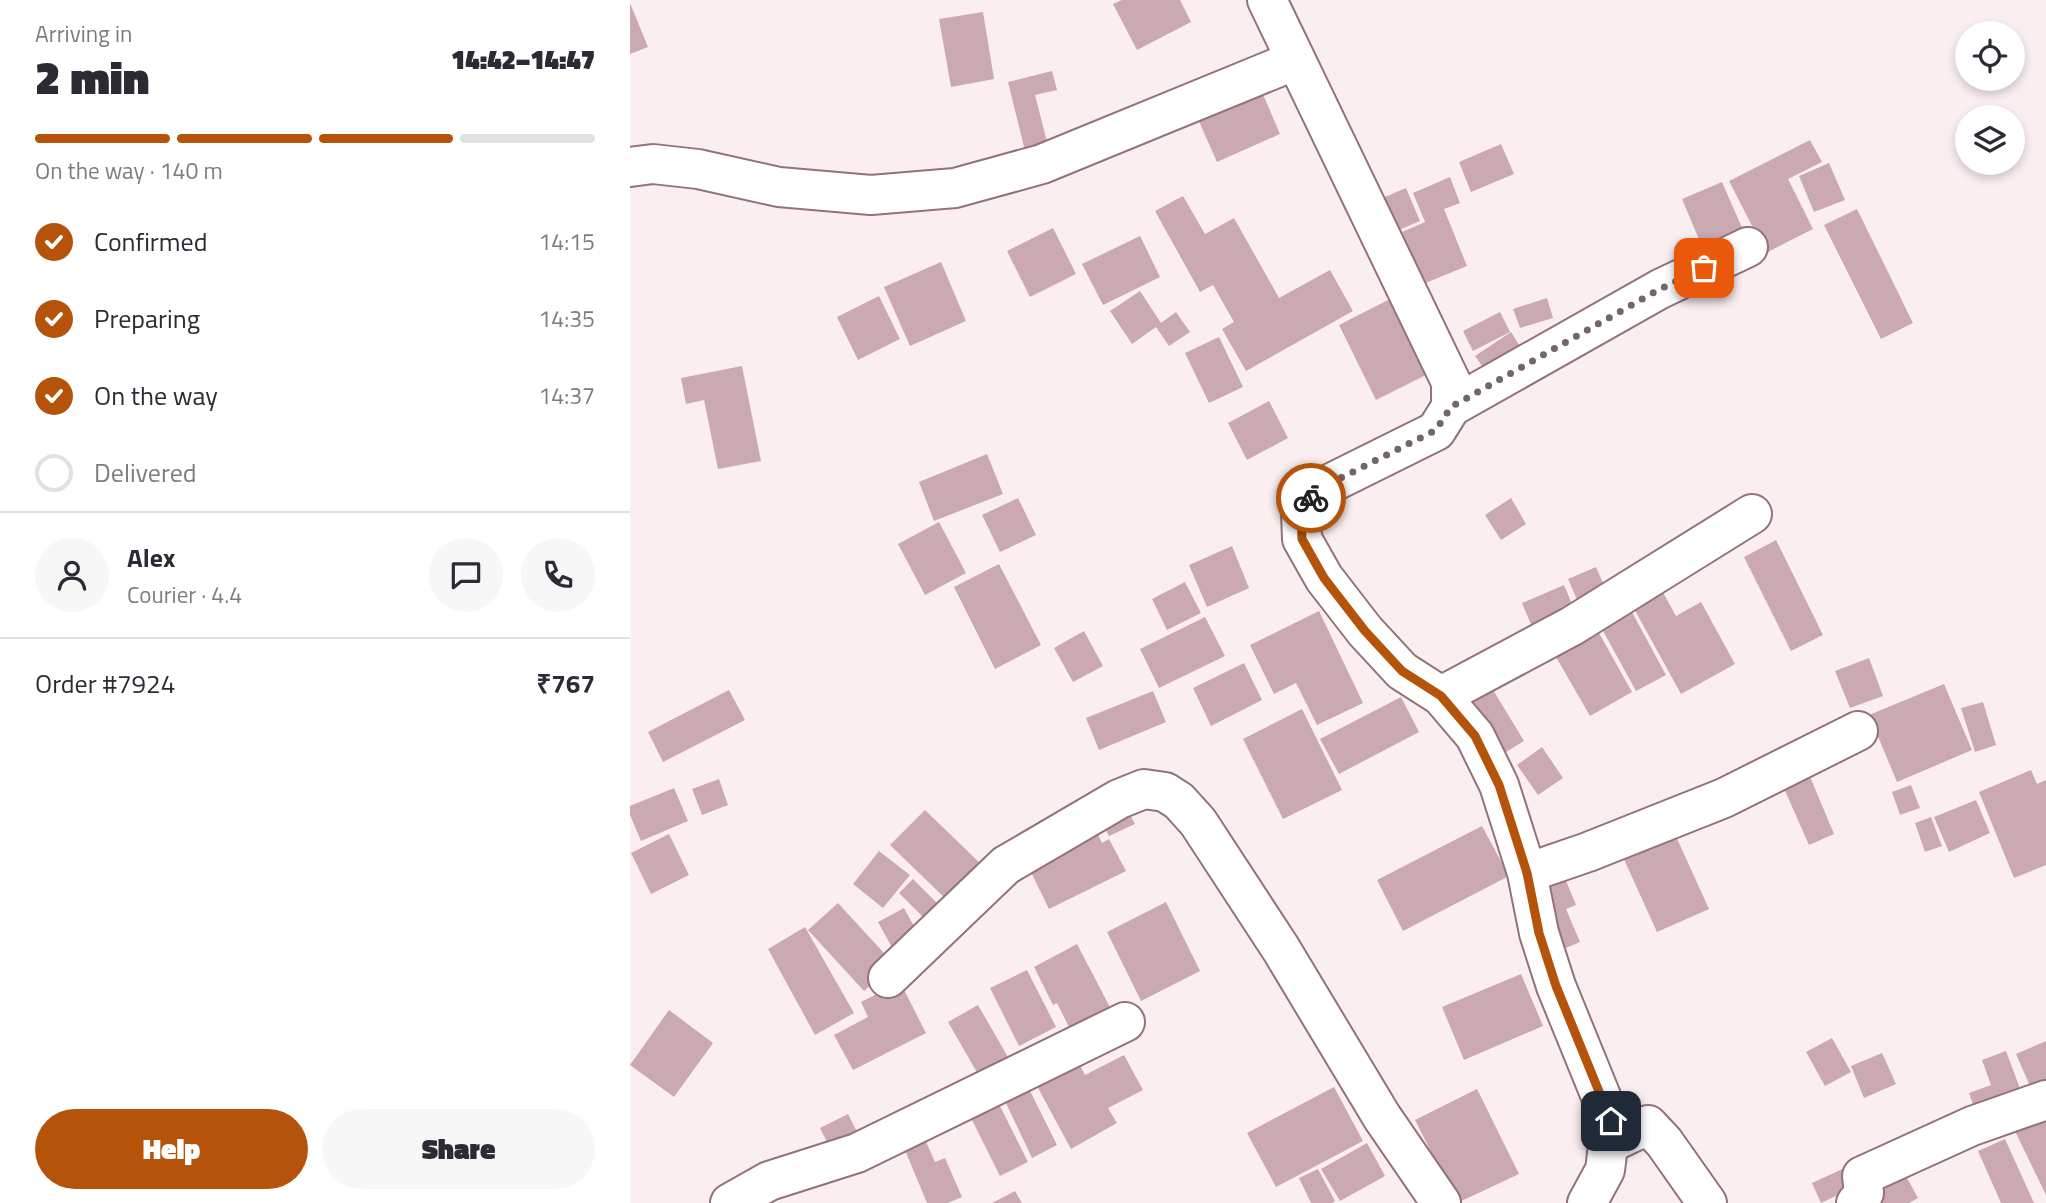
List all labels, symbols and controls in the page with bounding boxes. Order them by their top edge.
text: Arriving in [35,16,132,51]
map controls [1955,21,2025,175]
button: locate [1955,21,2025,91]
text: 14:42–14:47 [451,40,595,79]
text: 2 min [35,42,149,112]
button: layers [1955,105,2025,175]
text: On the way · 140 m [35,153,223,188]
text: Confirmed [94,222,208,261]
icon: check [35,223,73,261]
text: 14:15 [538,224,595,259]
pin [1674,238,1734,298]
icon: bag [1685,249,1723,287]
text: Preparing [94,299,200,338]
icon: check [35,300,73,338]
text: 14:35 [538,301,595,336]
text: On the way [94,376,218,415]
icon: check [35,377,73,415]
text: 14:37 [538,378,595,413]
text: Delivered [94,453,197,492]
courier [1276,463,1346,533]
icon: bike [1292,479,1330,517]
button: person [35,538,109,612]
text: Alex [127,538,175,577]
button: chat [429,538,503,612]
button: phone [521,538,595,612]
text: Courier · 4.4 [127,577,242,612]
text: Order #7924 [35,664,175,703]
text: ₹767 [536,664,595,703]
pin [1581,1091,1641,1151]
icon: home [1592,1102,1630,1140]
button: Help [35,1109,308,1189]
button: Share [322,1109,595,1189]

